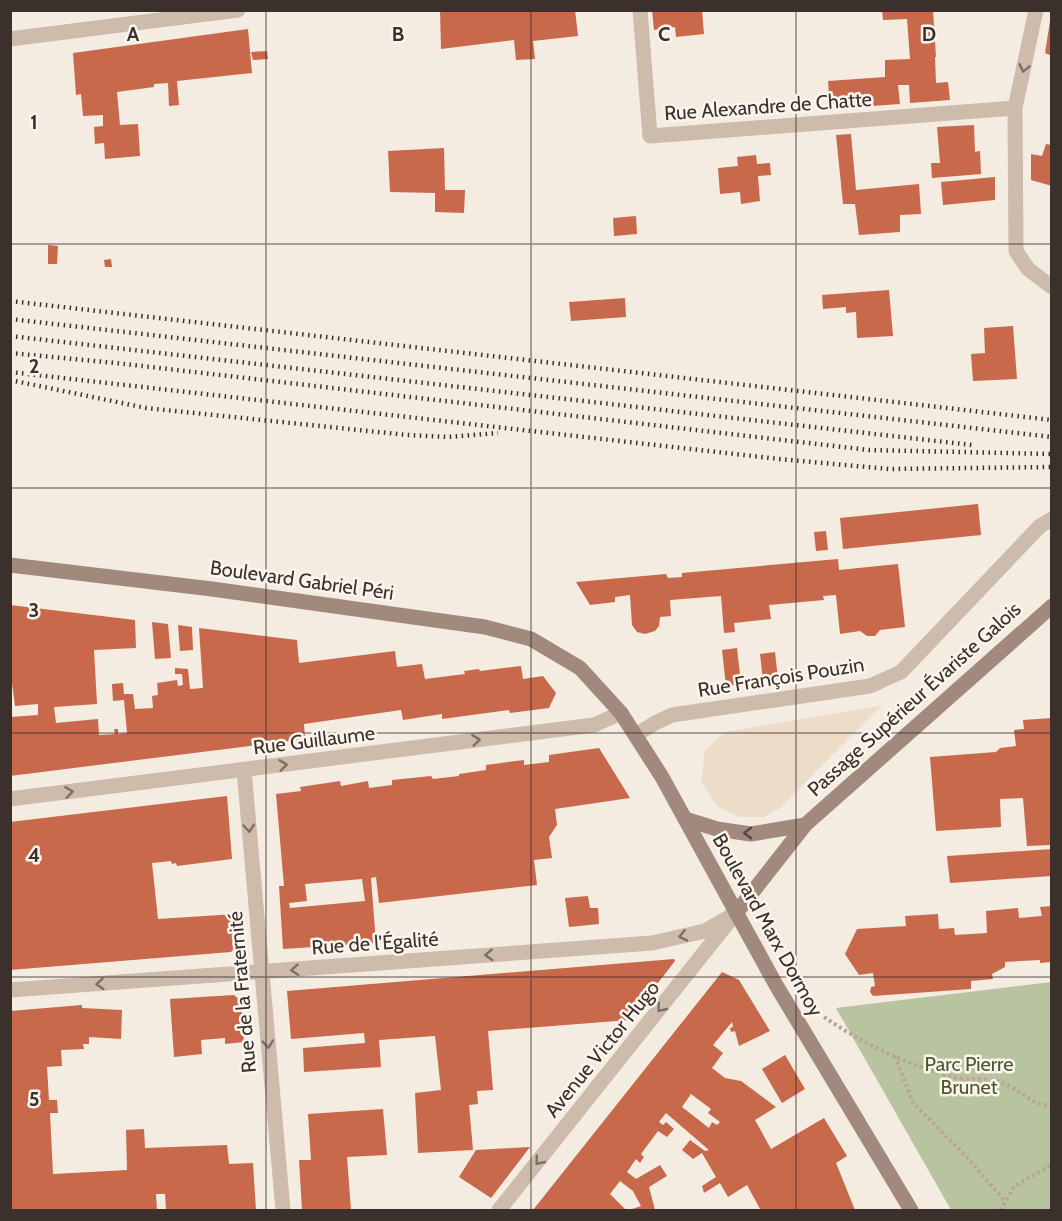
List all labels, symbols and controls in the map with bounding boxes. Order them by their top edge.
text: A [127,22,140,46]
text: B [392,22,404,46]
text: C [658,22,670,46]
text: D [922,22,936,46]
one-way arrow [1018,62,1031,72]
street label: Rue Alexandre de Chatte [663,87,873,125]
text: 1 [30,110,38,134]
text: 2 [29,354,39,378]
street label: Boulevard Gabriel Péri [209,555,395,605]
street label: Passage Supérieur Évariste Galois [802,597,1026,801]
text: 3 [29,598,39,622]
street label: Rue François Pouzin [696,652,866,702]
street label: Rue Guillaume [252,721,376,759]
one-way arrow [472,735,481,747]
one-way arrow [278,760,288,772]
one-way arrow [64,786,73,798]
one-way arrow [242,824,255,833]
one-way arrow [743,827,752,839]
street label: Boulevard Marx Dormoy [708,829,828,1021]
text: 4 [28,843,40,867]
street label: Rue de la Fraternité [223,910,261,1074]
street label: Rue de l'Égalité [311,927,439,959]
one-way arrow [678,929,688,942]
one-way arrow [484,949,493,962]
one-way arrow [290,963,299,976]
street label: Avenue Victor Hugo [540,976,664,1122]
one-way arrow [96,977,105,990]
one-way arrow [657,1002,668,1013]
one-way arrow [261,1039,274,1048]
park label: Parc Pierre Brunet [925,1052,1013,1099]
text: 5 [29,1087,39,1111]
one-way arrow [536,1154,547,1165]

